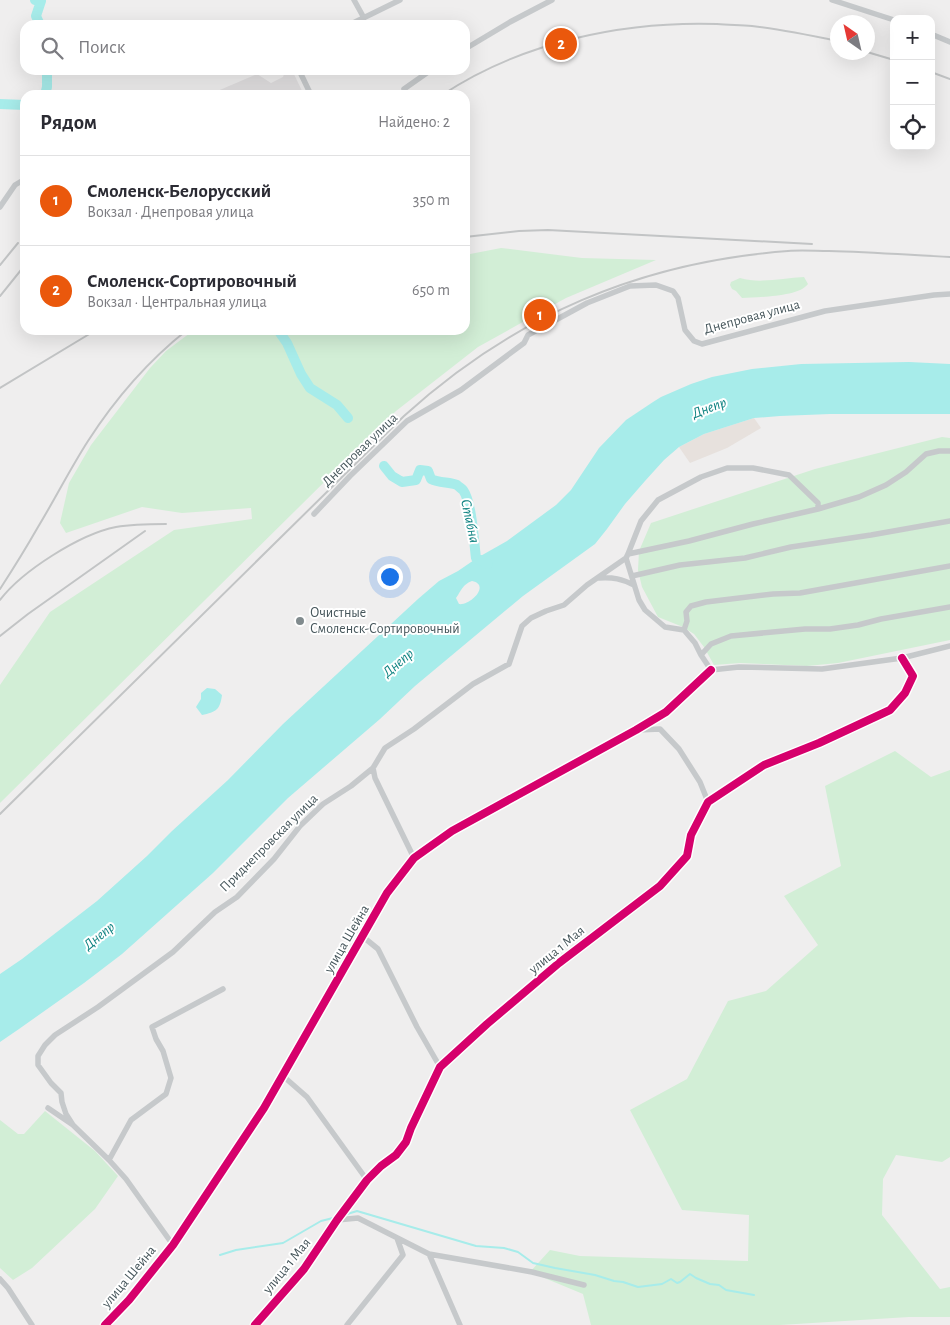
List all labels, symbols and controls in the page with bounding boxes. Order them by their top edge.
north arrow [830,15,875,60]
map controls [890,15,935,150]
button: + [890,15,935,60]
search box [20,20,470,75]
pin: 2 [545,25,577,63]
icon: search [38,34,66,62]
text: Поиск [78,38,125,57]
button: − [890,60,935,105]
button: locate [890,105,935,150]
text: Рядом [40,112,97,133]
text: Найдено: 2 [378,114,450,130]
text: Смоленск-Белорусский [87,182,271,201]
text: 1 [53,192,59,208]
text: 350 m [413,192,450,208]
text: Вокзал · Днепровая улица [87,204,254,220]
text: Смоленск-Сортировочный [87,272,297,291]
text: 2 [52,282,60,298]
text: 650 m [412,282,450,298]
text: Вокзал · Центральная улица [87,294,267,310]
pin: 1 [524,296,556,334]
street label: Днепровая улица [702,297,802,337]
water label: Днепр [689,394,729,422]
street label: Днепровая улица [320,410,401,489]
water label: Стабна [458,498,482,544]
your location [377,564,403,590]
place label: Очистные Смоленск-Сортировочный [310,606,460,636]
marker: Очистные Смоленск-Сортировочный [294,615,306,627]
water label: Днепр [379,646,417,681]
street label: Приднепровская улица [217,791,321,895]
street label: улица Шейна [321,902,372,976]
water label: Днепр [80,919,118,954]
street label: улица 1 Мая [526,924,587,977]
street label: улица 1 Мая [260,1236,313,1297]
street label: улица Шейна [99,1243,159,1311]

